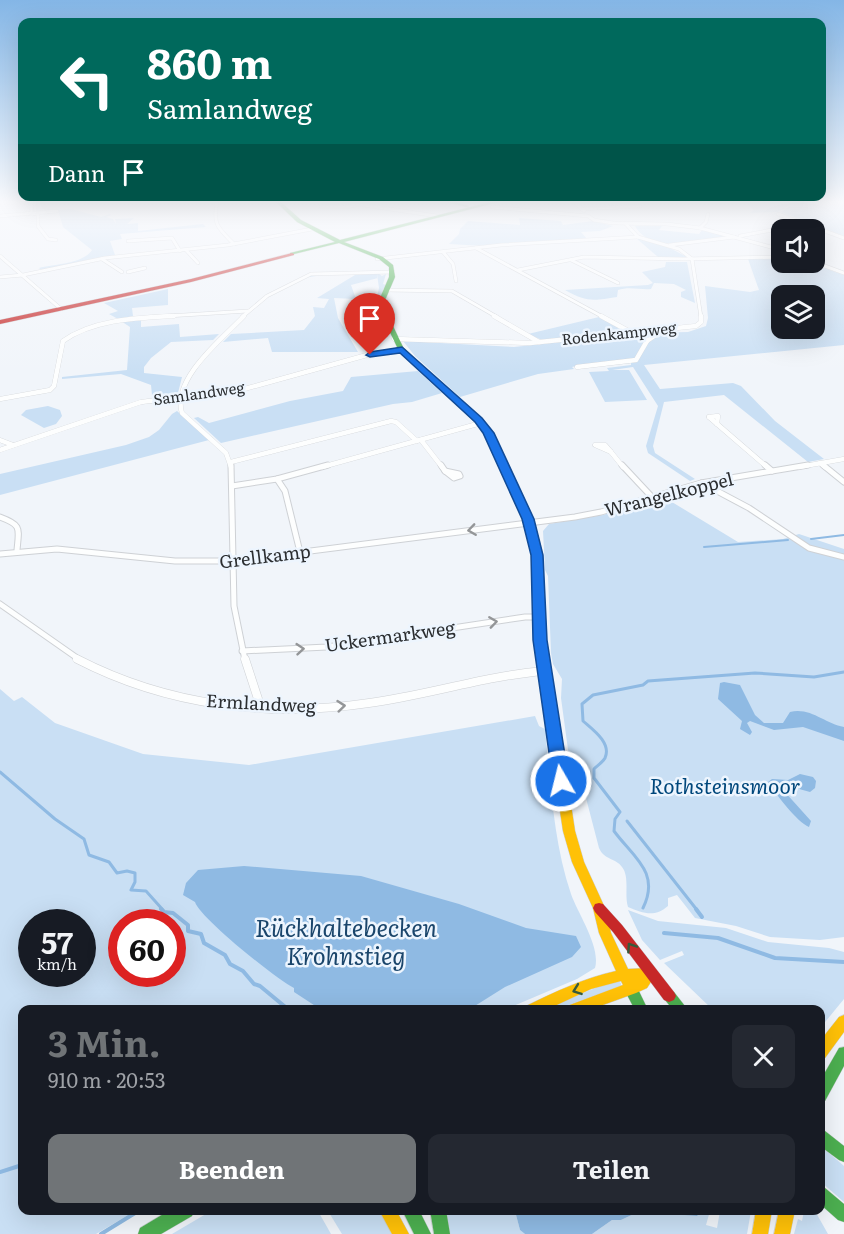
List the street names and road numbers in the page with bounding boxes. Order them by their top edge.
street label: Rodenkampweg [560,315,678,350]
street label: Samlandweg [152,375,247,410]
street label: Wrangelkoppel [601,465,736,523]
street label: Grellkamp [218,537,312,575]
street label: Uckermarkweg [323,613,458,658]
street label: Ermlandweg [205,686,318,719]

